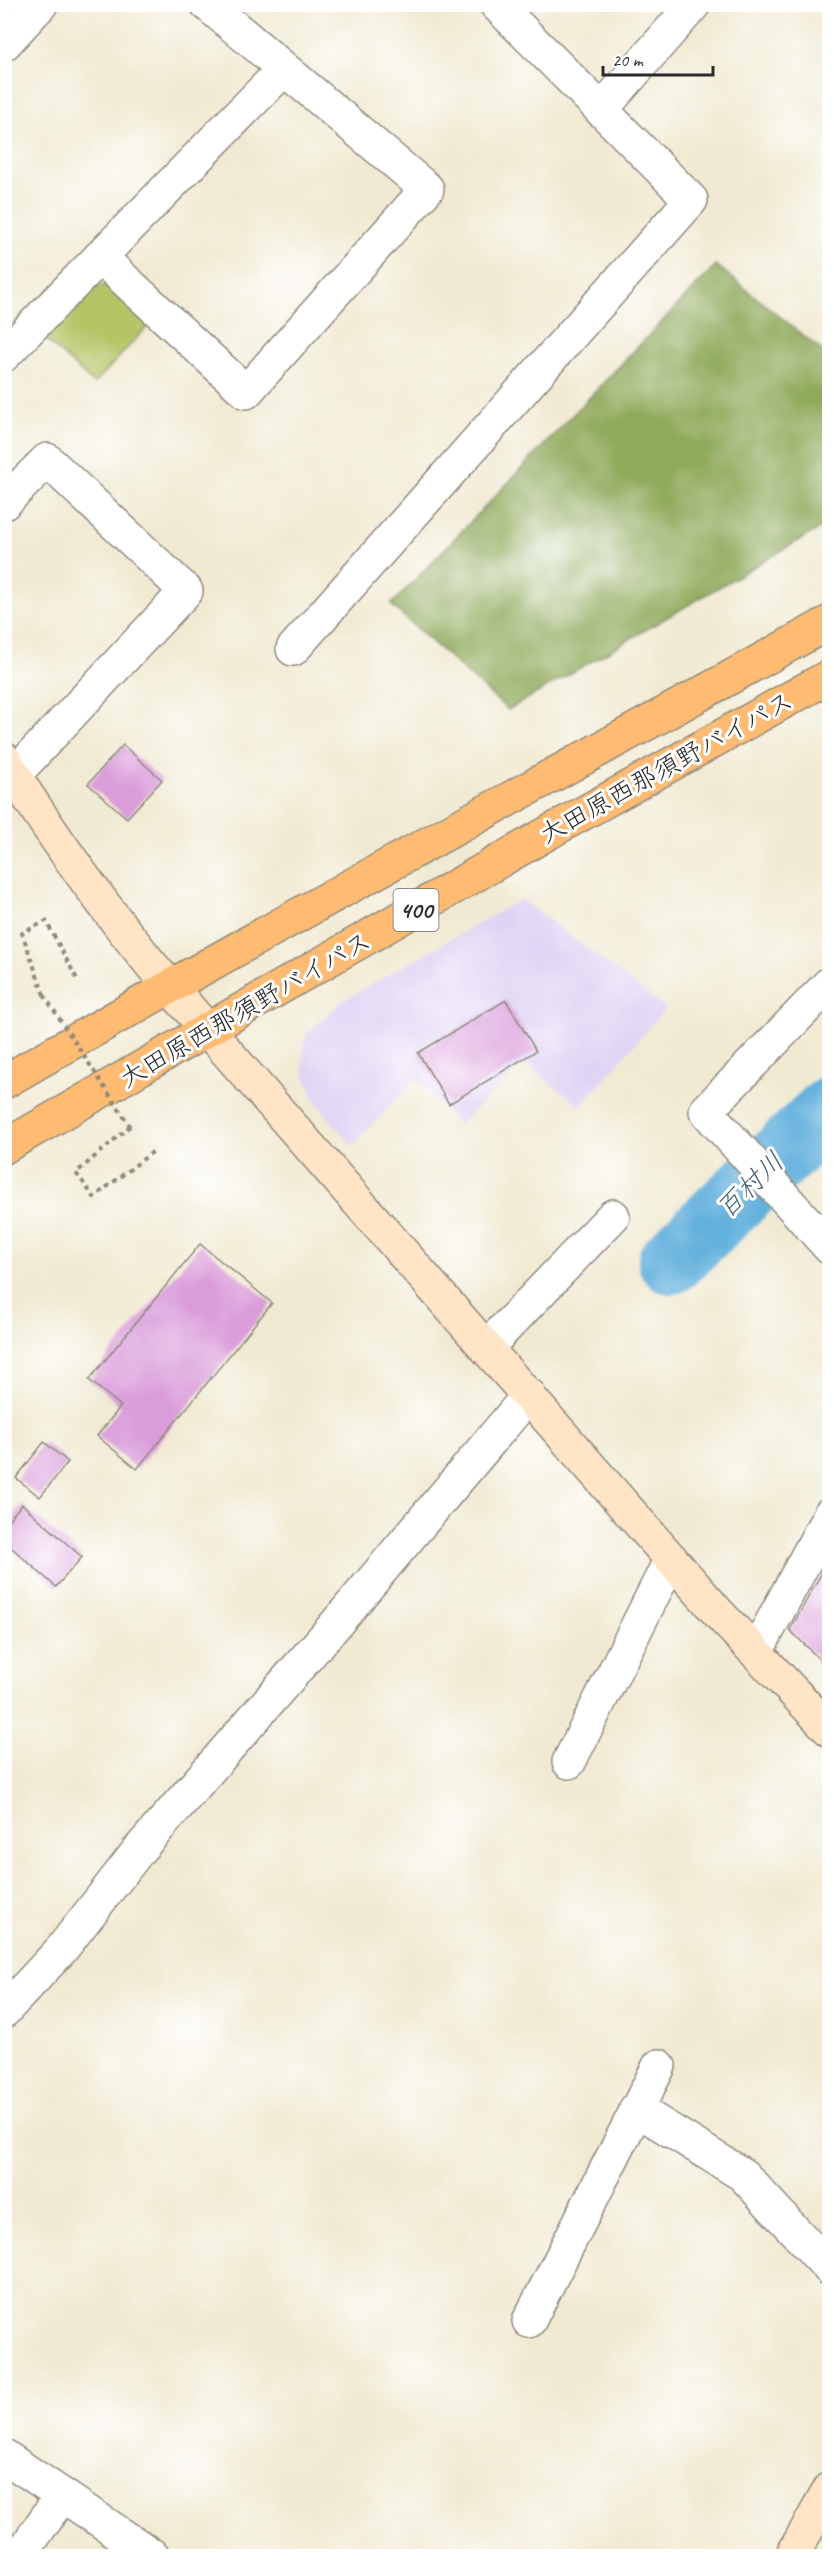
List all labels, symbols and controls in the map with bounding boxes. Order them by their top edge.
scale bar [603,39,712,77]
text: 20 m [612,49,645,71]
street label: 大田原西那須野バイパス [533,684,799,851]
road number: 400 [394,889,438,931]
street label: 大田原西那須野バイパス [113,924,377,1095]
water label: 百村川 [709,1145,791,1225]

